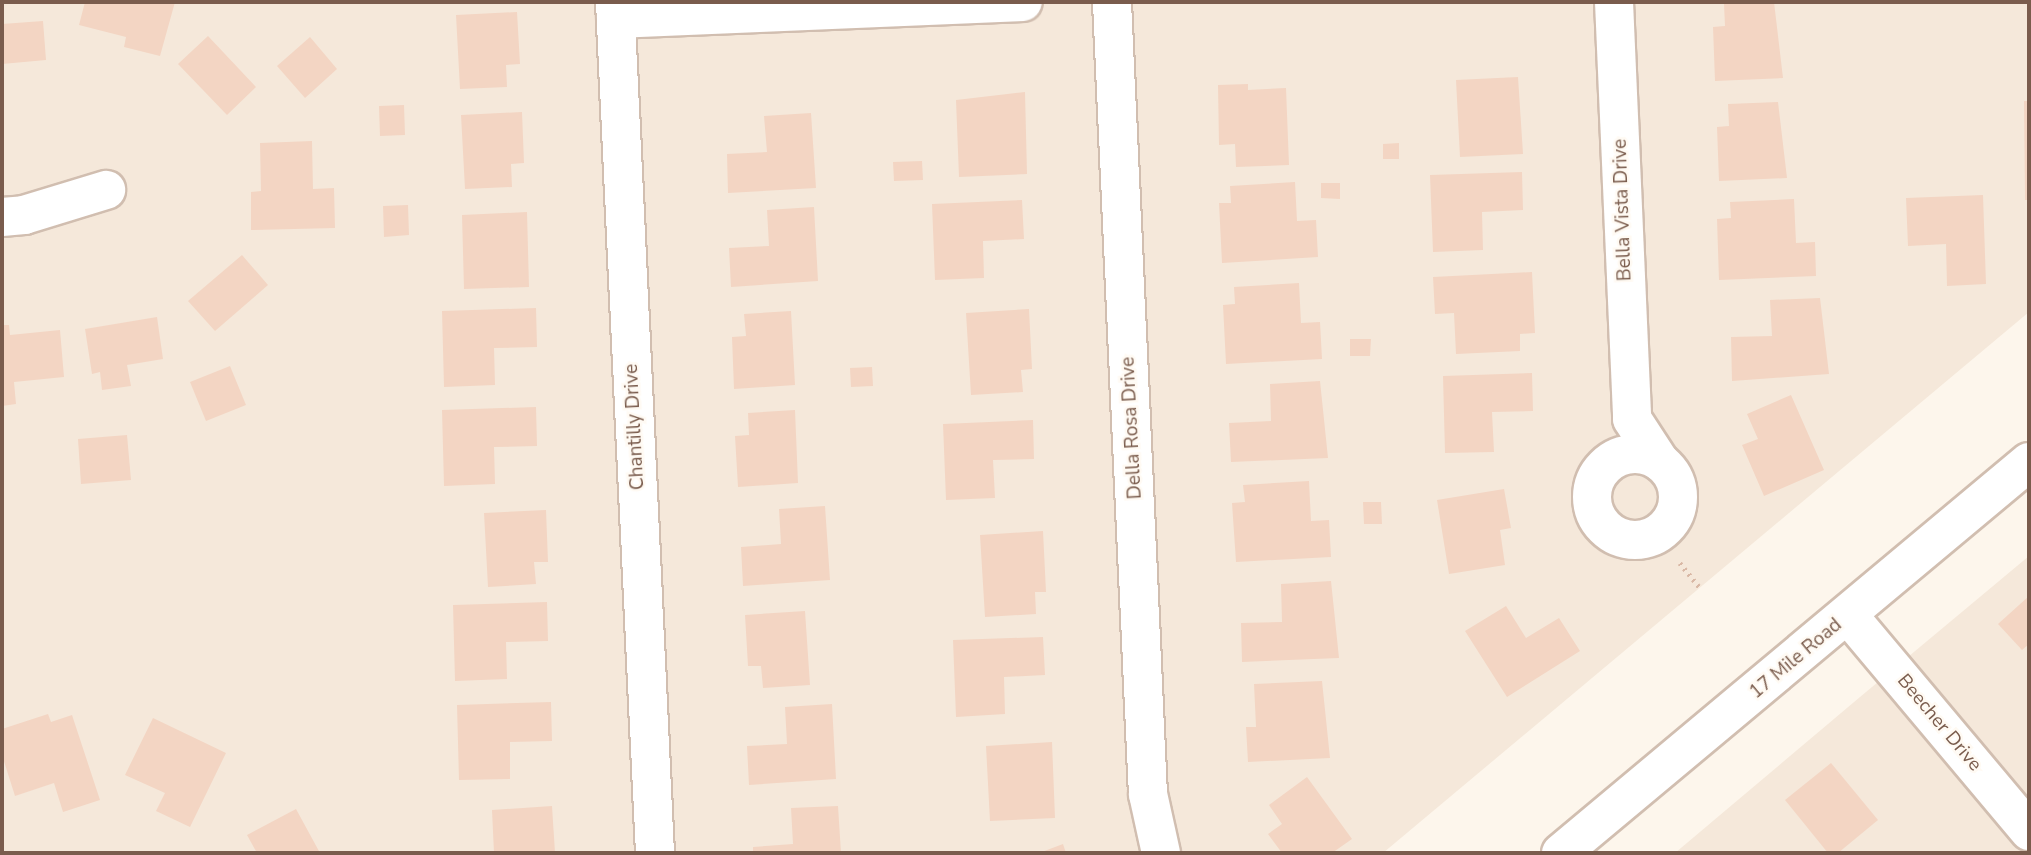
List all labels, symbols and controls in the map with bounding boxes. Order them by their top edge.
street label: Bella Vista Drive [1609,138,1637,282]
street label: Della Rosa Drive [1117,356,1147,500]
street label: Chantilly Drive [620,363,650,491]
street label: 17 Mile Road [1745,614,1847,704]
street label: Beecher Drive [1892,670,1986,776]

